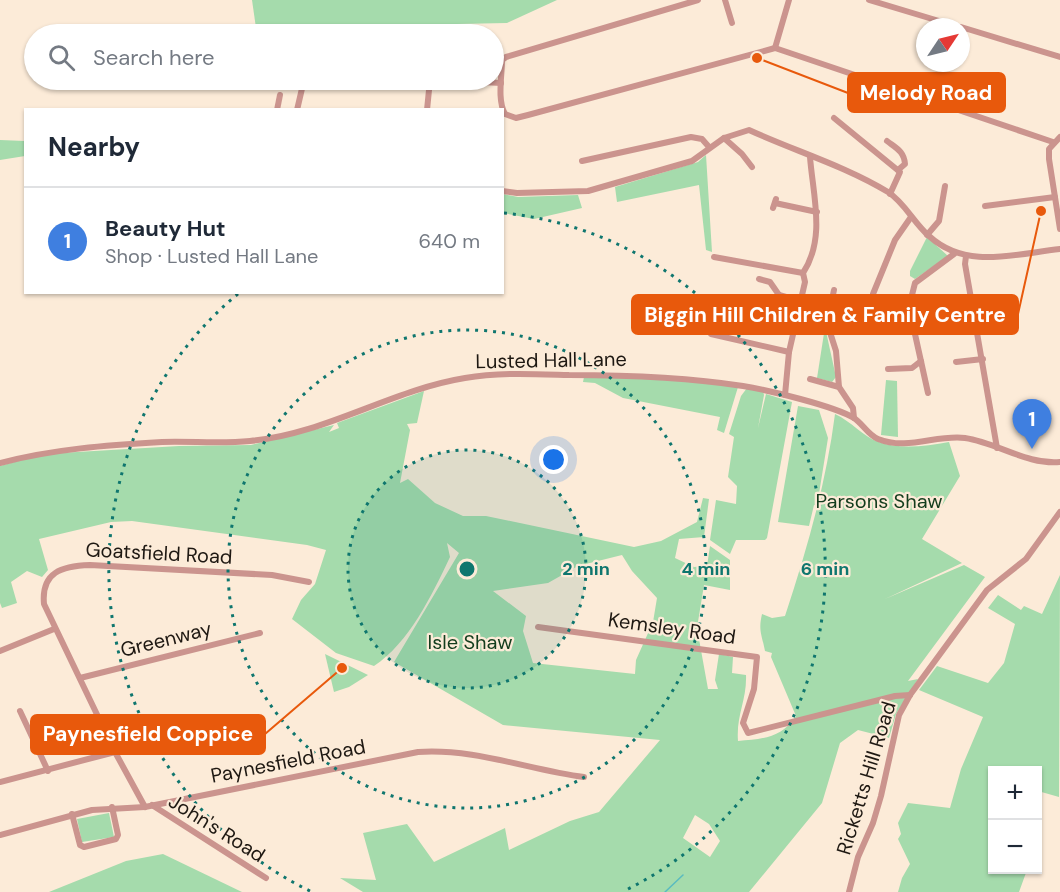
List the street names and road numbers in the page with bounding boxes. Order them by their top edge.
street label: Lusted Hall Lane [475,346,627,374]
street label: Goatsfield Road [85,536,233,570]
street label: Kemsley Road [606,606,738,650]
street label: Greenway [118,615,214,663]
street label: Ricketts Hill Road [830,698,902,858]
street label: Paynesfield Road [208,733,368,789]
street label: John's Road [164,788,270,868]

